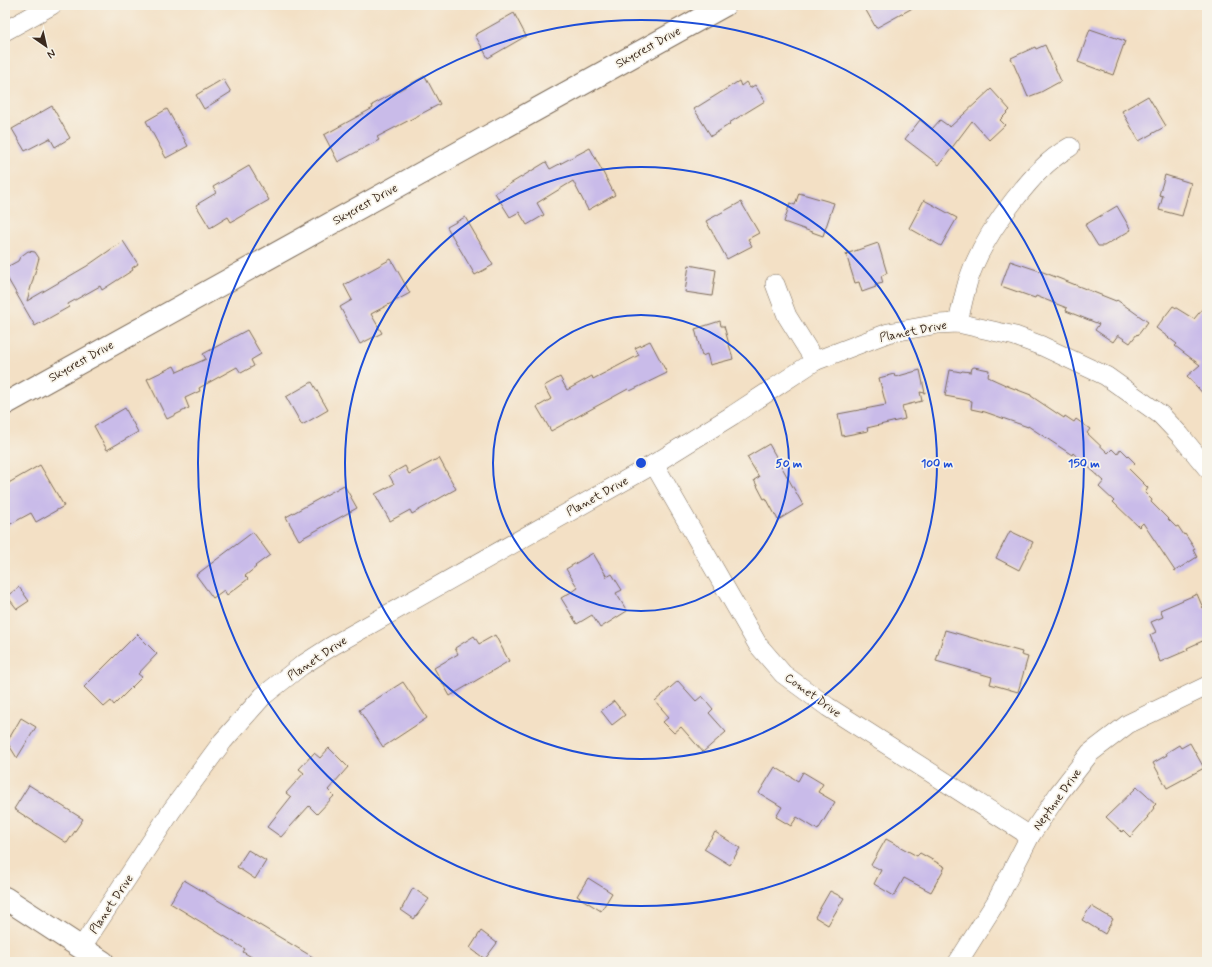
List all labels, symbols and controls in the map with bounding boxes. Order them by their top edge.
street label: Skycrest Drive [613,23,684,72]
north arrow [26,26,66,66]
text: N [44,46,58,61]
street label: Skycrest Drive [330,180,401,229]
street label: Planet Drive [878,318,948,346]
street label: Skycrest Drive [46,337,117,386]
centre of rings [634,456,648,470]
text: 50 m [776,456,803,472]
text: 100 m [921,456,954,472]
text: 150 m [1068,456,1100,472]
street label: Planet Drive [564,473,631,520]
street label: Planet Drive [285,633,350,685]
street label: Comet Drive [781,670,844,722]
street label: Neptune Drive [1030,765,1086,834]
street label: Planet Drive [86,872,138,937]

